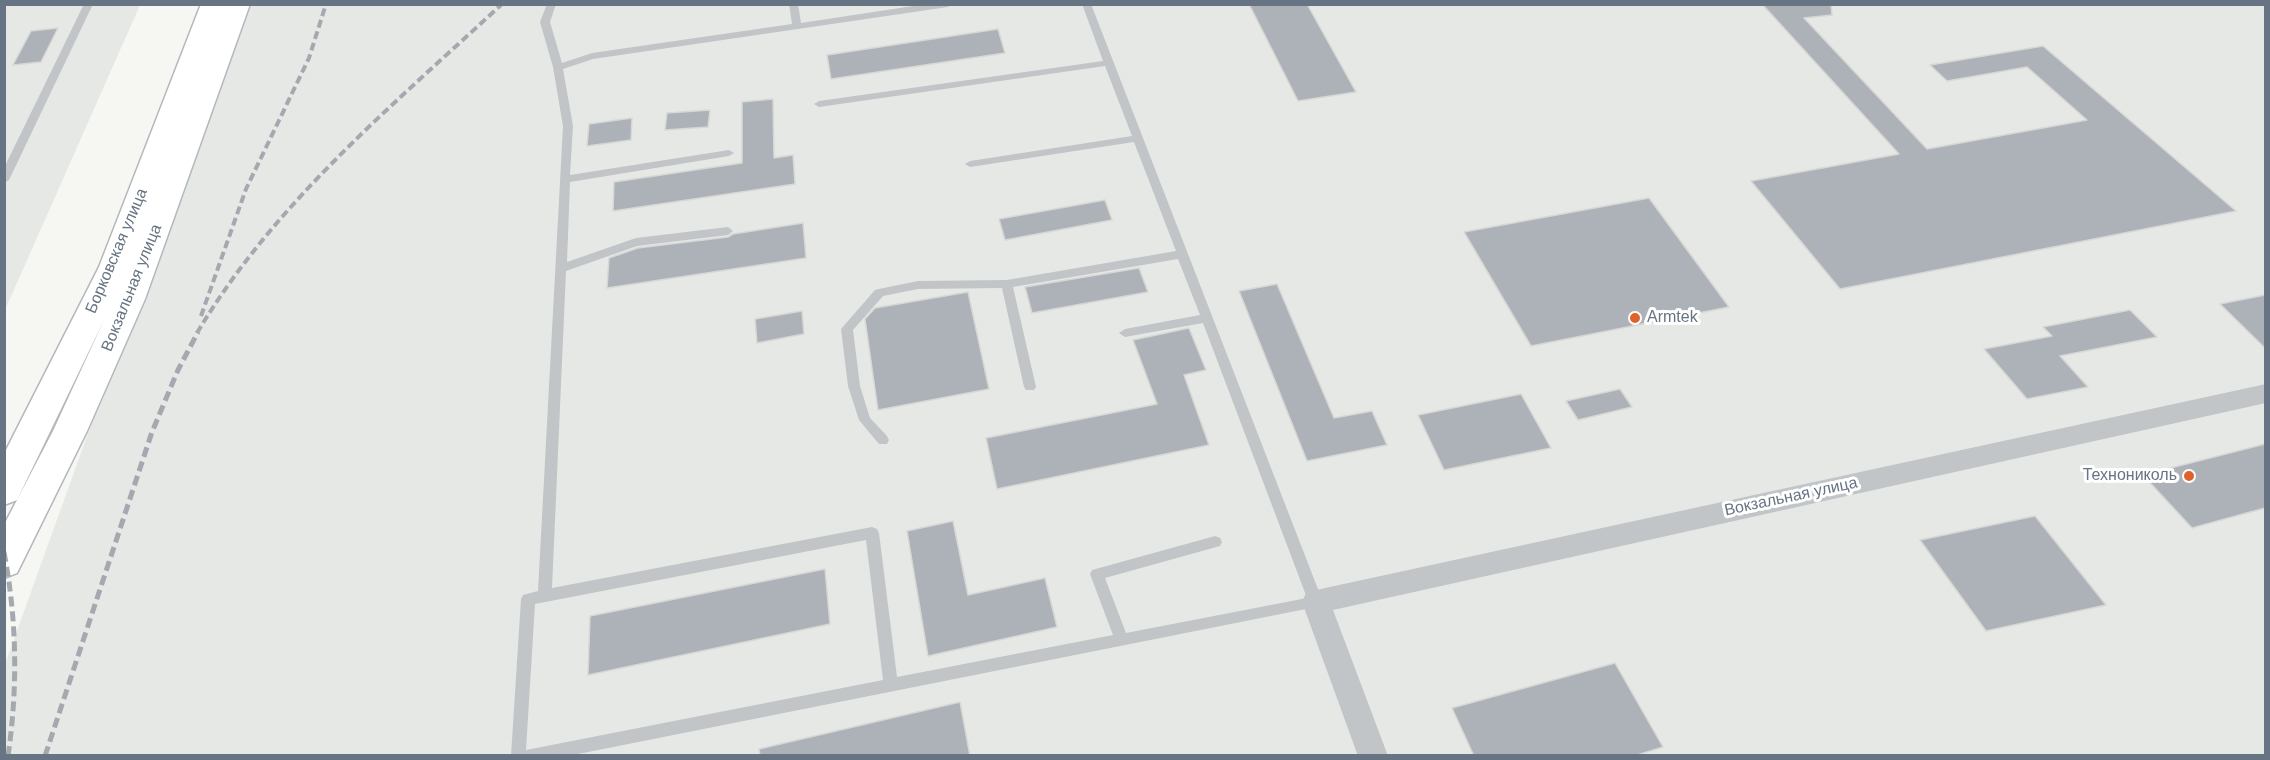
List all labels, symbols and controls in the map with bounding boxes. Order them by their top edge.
street label: Борковская улица [82,186,152,316]
street label: Вокзальная улица [98,222,166,354]
place label: Armtek [1647,308,1698,328]
marker: Armtek [1628,311,1642,325]
place label: Технониколь [2083,466,2177,486]
marker: Технониколь [2182,469,2196,483]
street label: Вокзальная улица [1723,474,1859,520]

